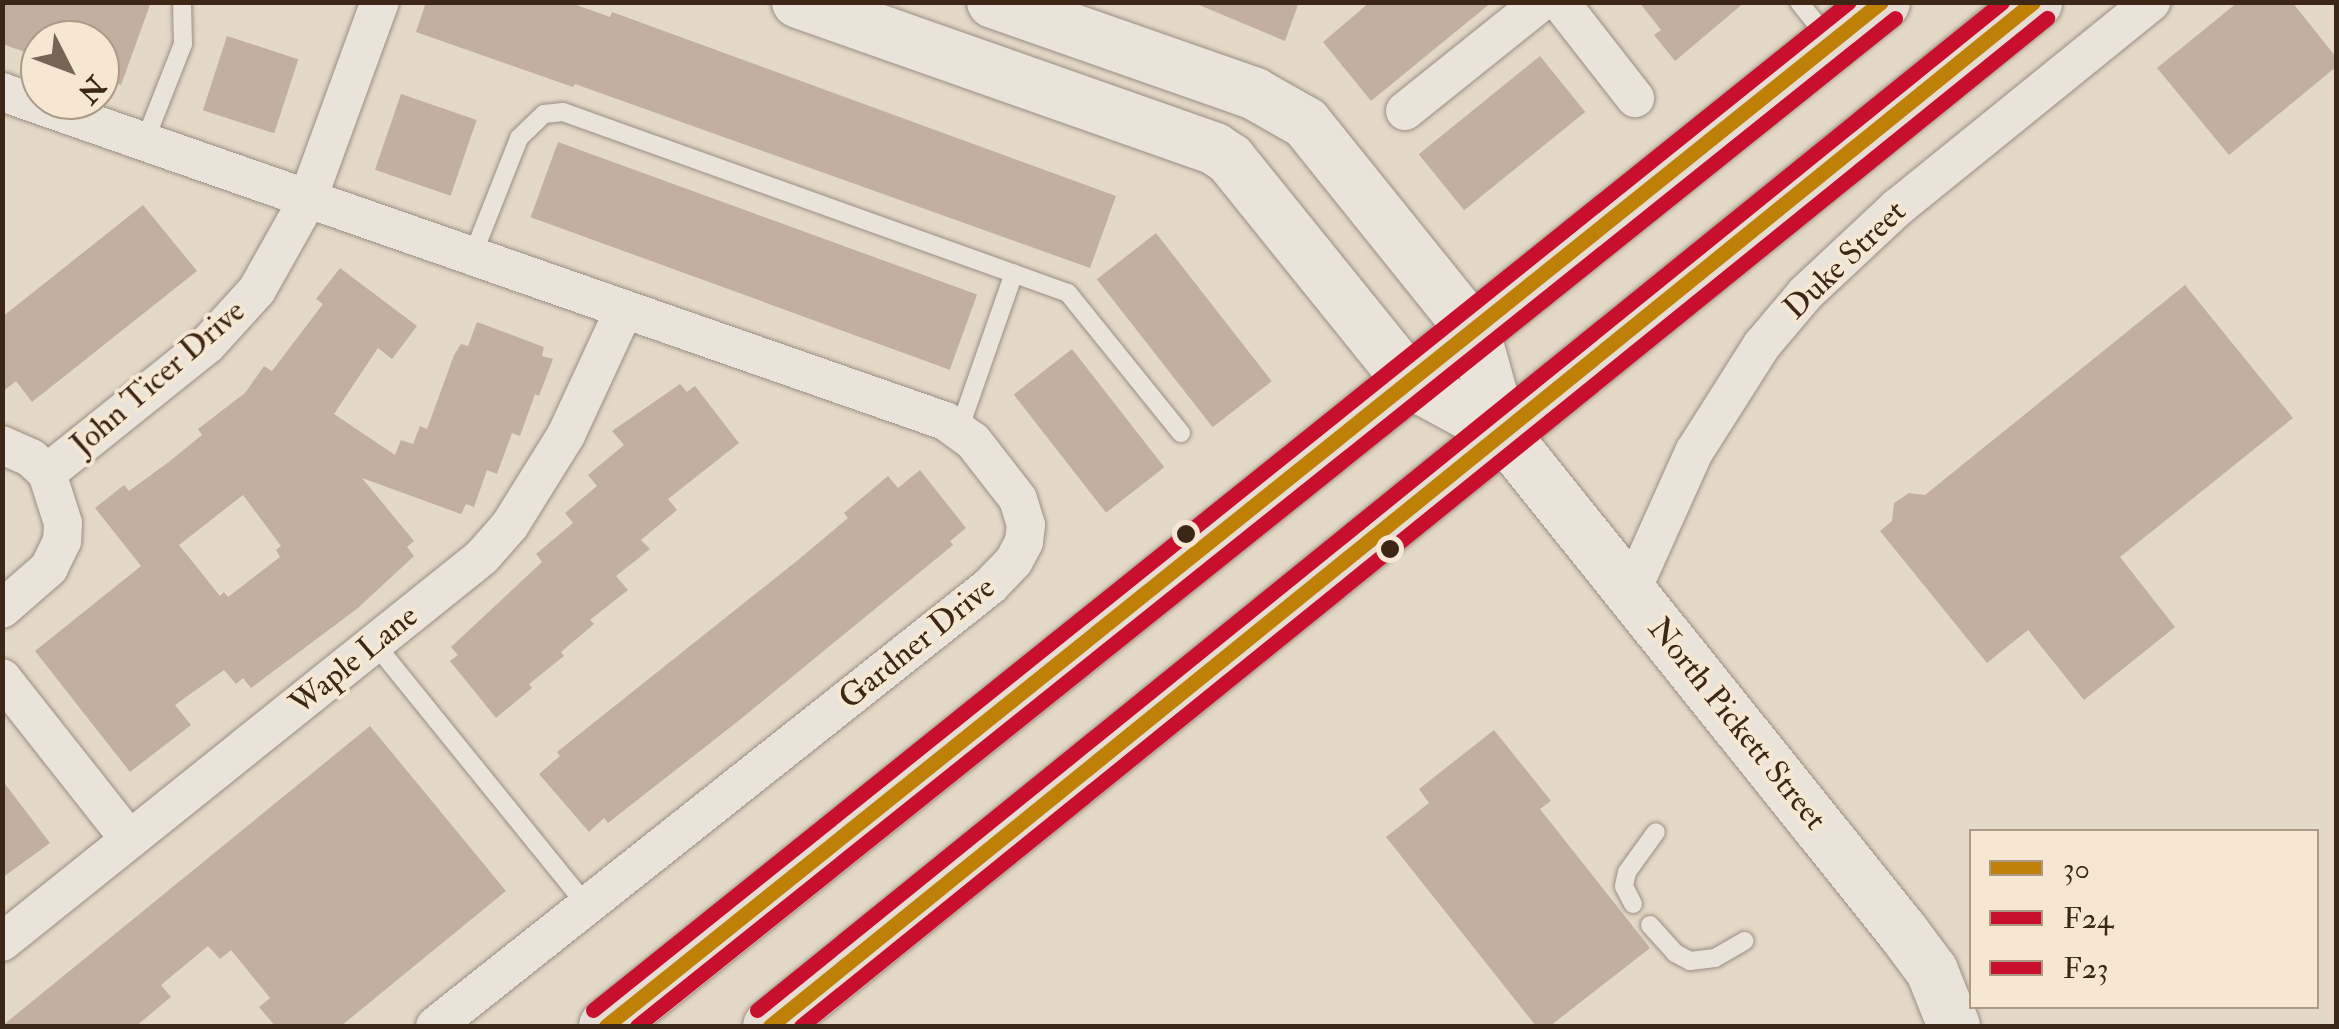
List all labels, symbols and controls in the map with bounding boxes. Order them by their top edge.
north arrow [20,20,120,120]
text: N [70,68,113,110]
street label: Duke Street [1776,192,1914,328]
street label: John Ticer Drive [63,292,253,464]
unlabelled marker [1176,524,1196,544]
unlabelled marker [1380,539,1400,559]
street label: Gardner Drive [831,569,1003,717]
street label: Waple Lane [282,597,426,723]
street label: North Pickett Street [1640,610,1834,838]
legend [1969,829,2319,1009]
text: 30 [2063,850,2090,887]
text: F24 [2063,900,2113,937]
text: F23 [2063,950,2109,987]

